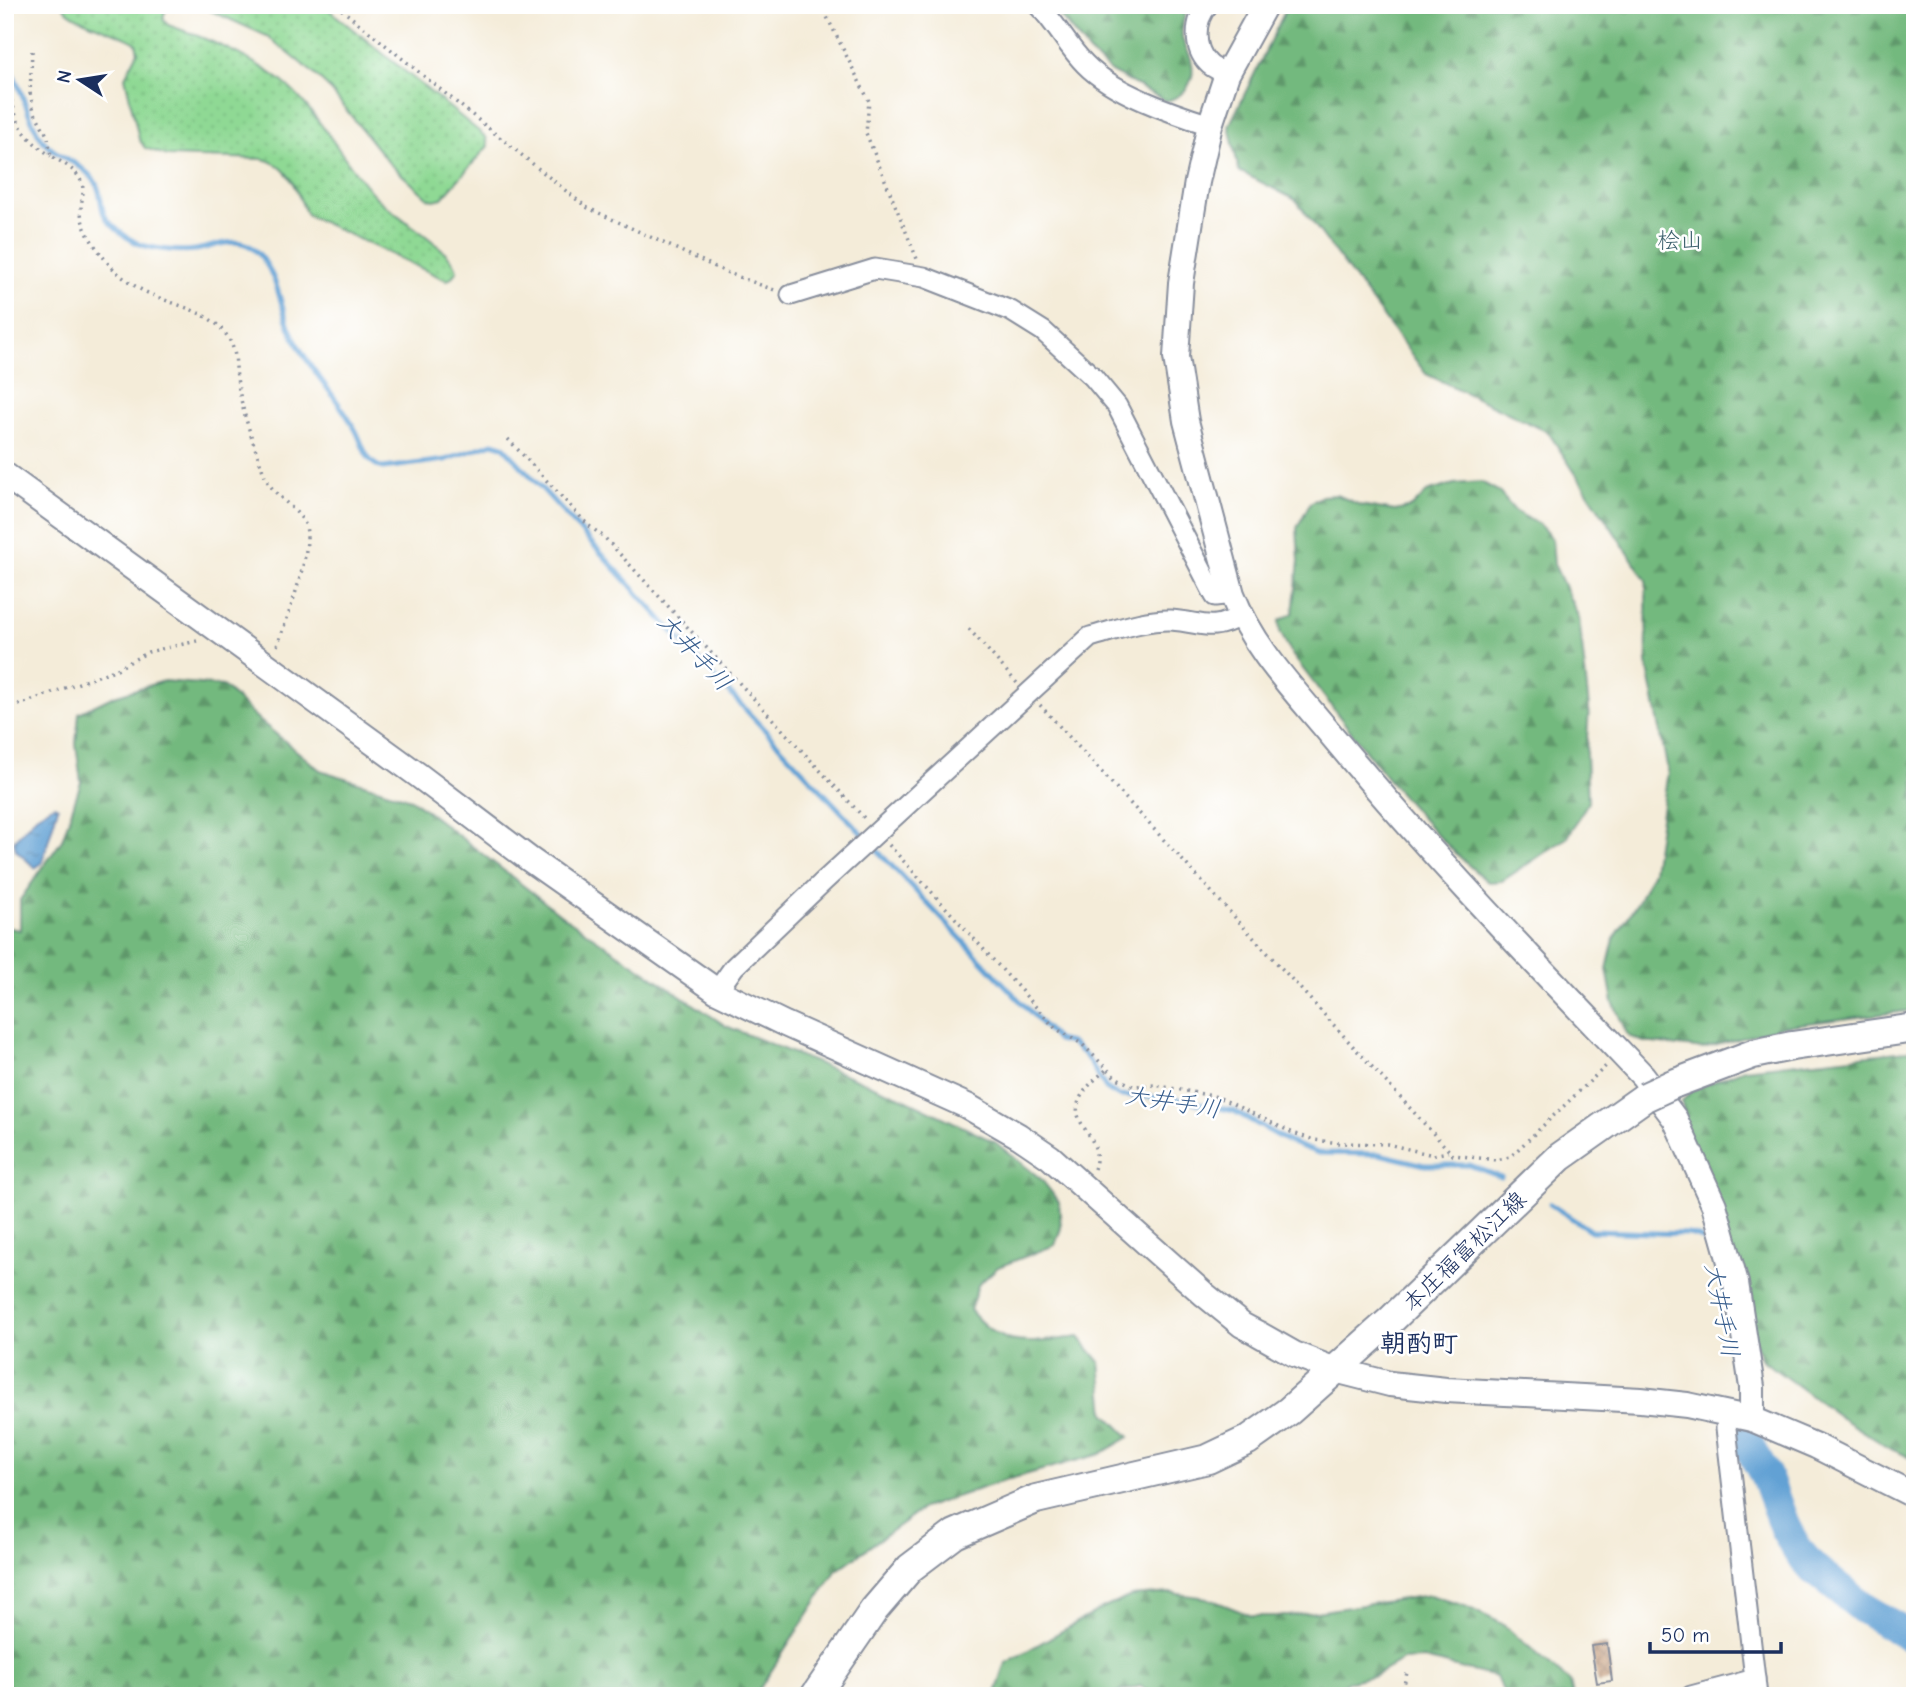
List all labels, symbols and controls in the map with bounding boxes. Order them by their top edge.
north arrow [46,46,116,116]
text: N [52,68,76,85]
park label: 桧山 [1657,227,1703,254]
water label: 大井手川 [652,607,738,697]
water label: 大井手川 [1123,1081,1223,1123]
street label: 本庄福富松江線 [1397,1186,1532,1317]
water label: 大井手川 [1699,1260,1745,1360]
district label: 朝酌町 [1380,1329,1458,1359]
scale bar [1650,1610,1782,1654]
text: 50 m [1661,1623,1710,1647]

